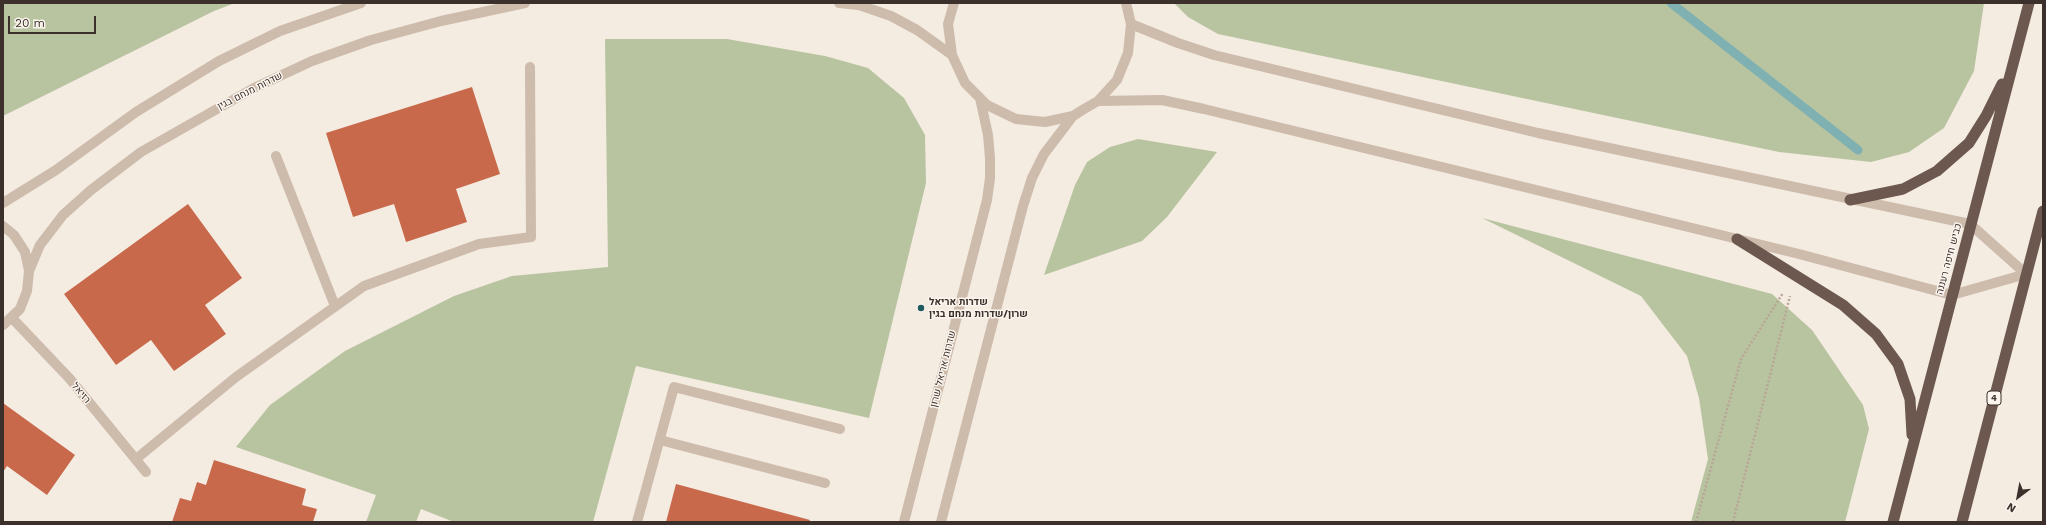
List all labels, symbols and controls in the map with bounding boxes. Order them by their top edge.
scale bar [10,8,98,34]
text: 20 m [15,16,45,30]
street label: שדרות מנחם בגין [215,69,285,113]
street label: כביש חיפה רעננה [1934,222,1964,296]
place label: שדרות אריאל שרון/שדרות מנחם בגין [929,296,1028,320]
marker: שדרות אריאל שרון/שדרות מנחם בגין [916,303,926,313]
street label: שדרות אריאל שרון [928,329,958,409]
street label: רזיאל [69,380,93,406]
road number: 4 [1987,391,2001,405]
north arrow [1998,477,2038,517]
text: N [2004,500,2018,515]

